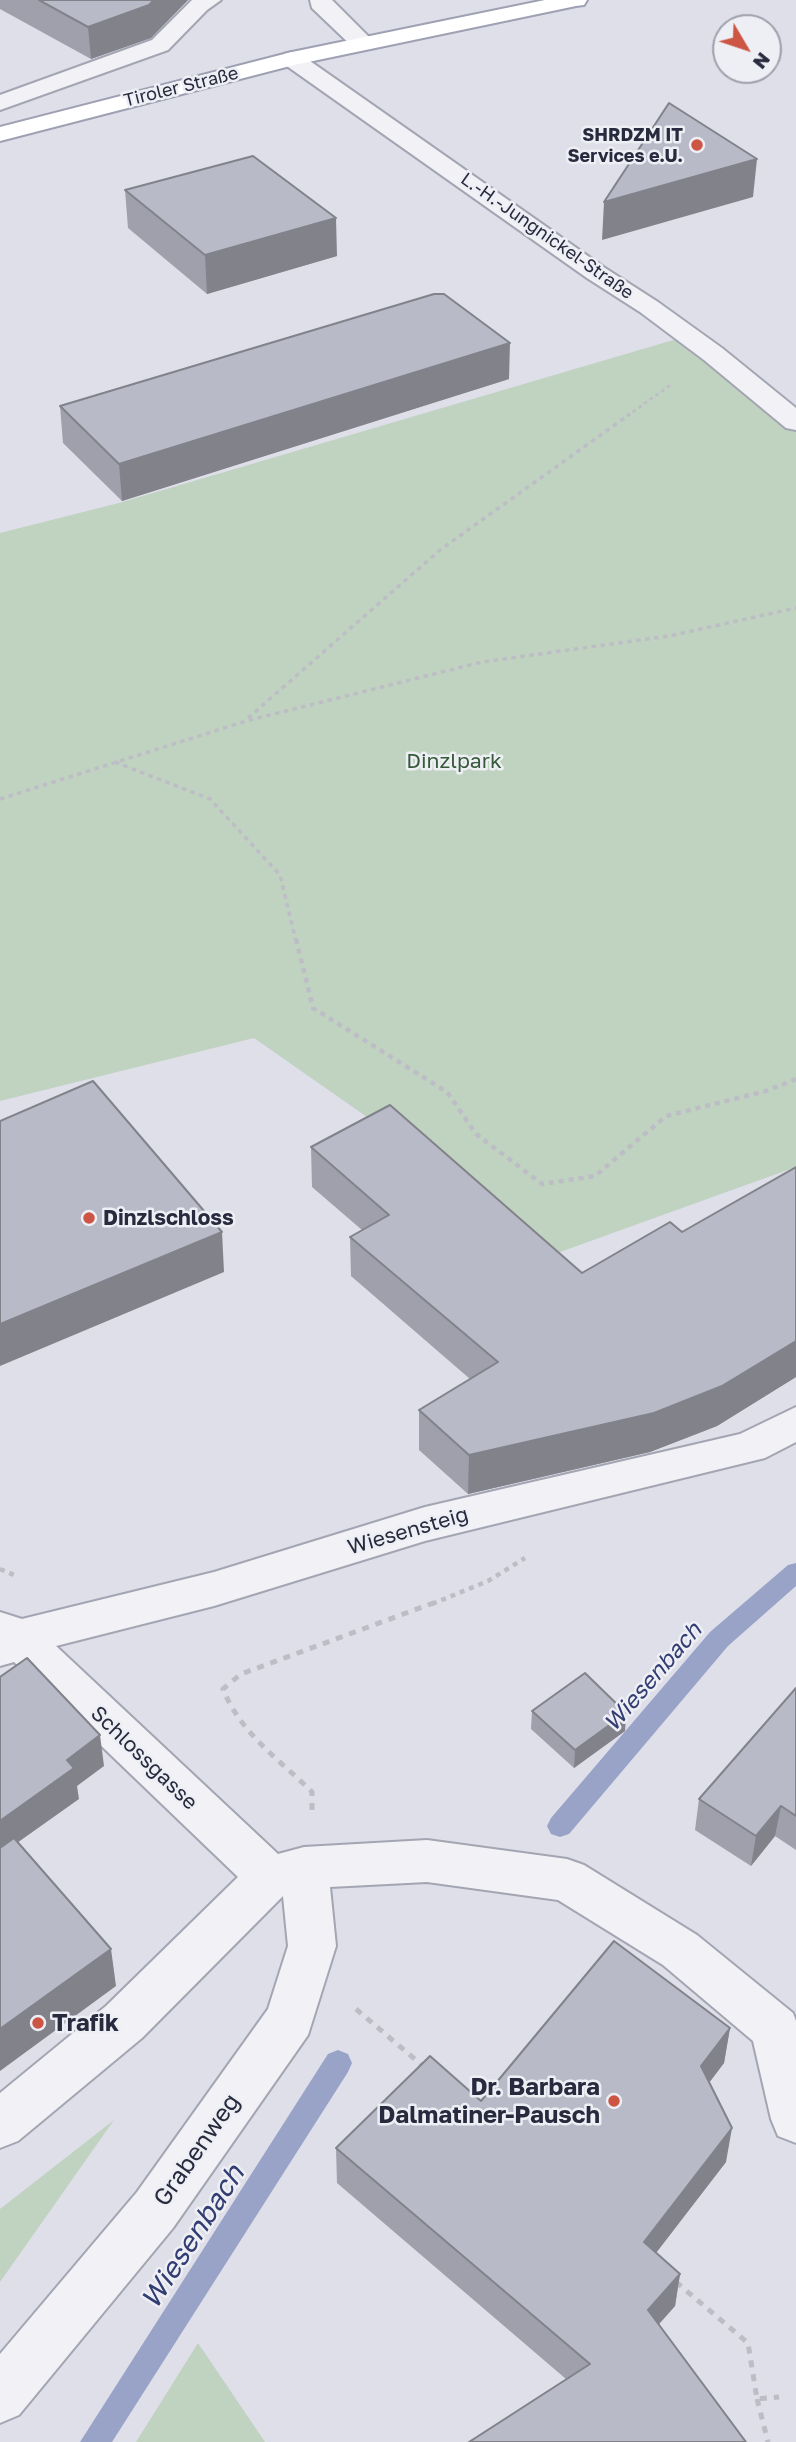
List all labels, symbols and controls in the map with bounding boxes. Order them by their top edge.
north arrow [712,14,782,84]
text: N [749,48,776,74]
street label: Tiroler Straße [121,62,241,112]
place label: SHRDZM IT Services e.U. [568,124,683,166]
marker: SHRDZM IT Services e.U. [689,137,705,153]
street label: L.-H.-Jungnickel-Straße [456,168,638,304]
park label: Dinzlpark [406,748,502,774]
place label: Dinzlschloss [103,1205,234,1231]
marker: Dinzlschloss [81,1210,97,1226]
street label: Wiesensteig [345,1502,471,1560]
water label: Wiesenbach [598,1617,708,1737]
street label: Schlossgasse [85,1701,203,1815]
place label: Trafik [52,2009,119,2037]
marker: Trafik [30,2015,46,2031]
place label: Dr. Barbara Dalmatiner-Pausch [378,2073,600,2129]
street label: Grabenweg [148,2088,246,2212]
marker: Dr. Barbara Dalmatiner-Pausch [606,2093,622,2109]
water label: Wiesenbach [134,2159,252,2315]

